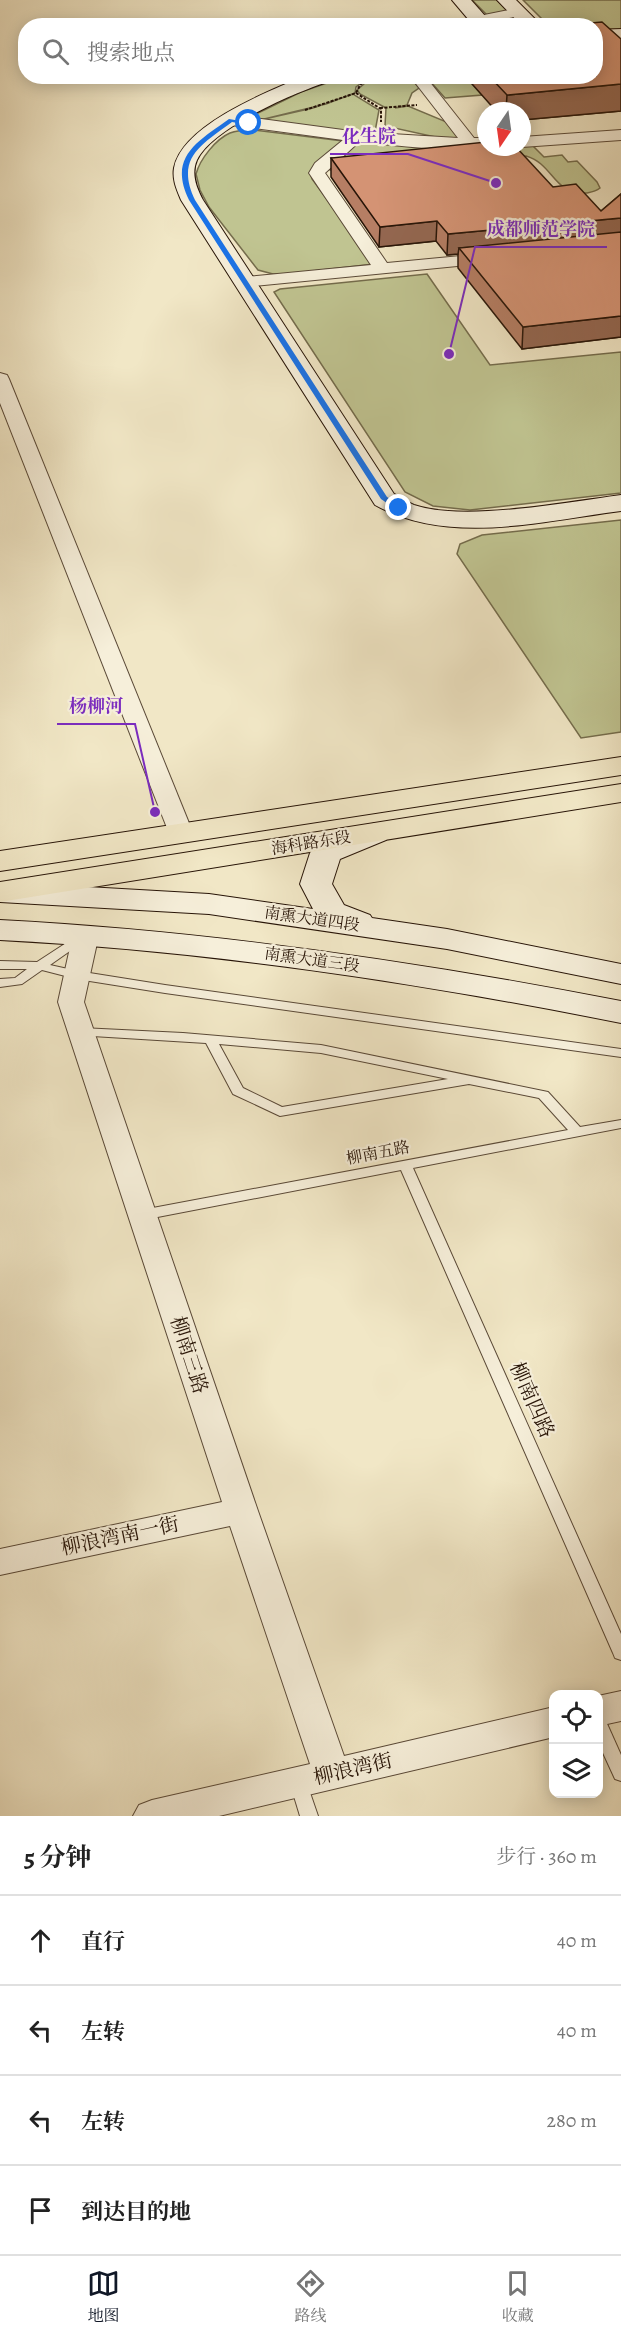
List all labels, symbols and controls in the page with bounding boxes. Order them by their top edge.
search box [18,18,603,84]
icon: search [39,35,72,68]
text: 搜索地点 [87,38,175,68]
north arrow [477,102,531,156]
route start [235,109,261,135]
callout: 化生院 [330,118,408,154]
text: 化生院 [342,124,396,148]
callout: 成都师范学院 [475,211,607,247]
text: 成都师范学院 [487,217,595,241]
route end [385,494,411,520]
callout: 杨柳河 [57,688,135,724]
text: 杨柳河 [69,694,123,718]
street label: 海科路东段 [270,826,352,860]
street label: 南熏大道四段 [263,901,361,937]
street label: 南熏大道三段 [263,942,361,978]
street label: 柳南五路 [344,1136,412,1170]
street label: 柳南三路 [164,1313,214,1397]
street label: 柳南四路 [503,1358,561,1442]
street label: 柳浪湾南一街 [59,1510,181,1562]
map controls [549,1690,603,1798]
button: locate [549,1690,603,1744]
button: layers [549,1744,603,1798]
street label: 柳浪湾街 [311,1747,395,1791]
text: 5 分钟 [24,1840,92,1875]
text: 步行 · 360 m [496,1843,597,1870]
icon: ahead [24,1924,57,1957]
text: 直行 [81,1927,125,1957]
text: 40 m [557,1927,597,1954]
icon: left [24,2014,57,2047]
text: 左转 [81,2017,125,2047]
text: 40 m [557,2017,597,2044]
icon: left [24,2104,57,2137]
text: 左转 [81,2107,125,2137]
text: 280 m [547,2107,597,2134]
icon: arrive [24,2194,57,2227]
text: 到达目的地 [81,2197,191,2227]
tab: 地图 [87,2267,120,2327]
tab: 路线 [294,2267,327,2327]
tab: 收藏 [501,2267,534,2327]

